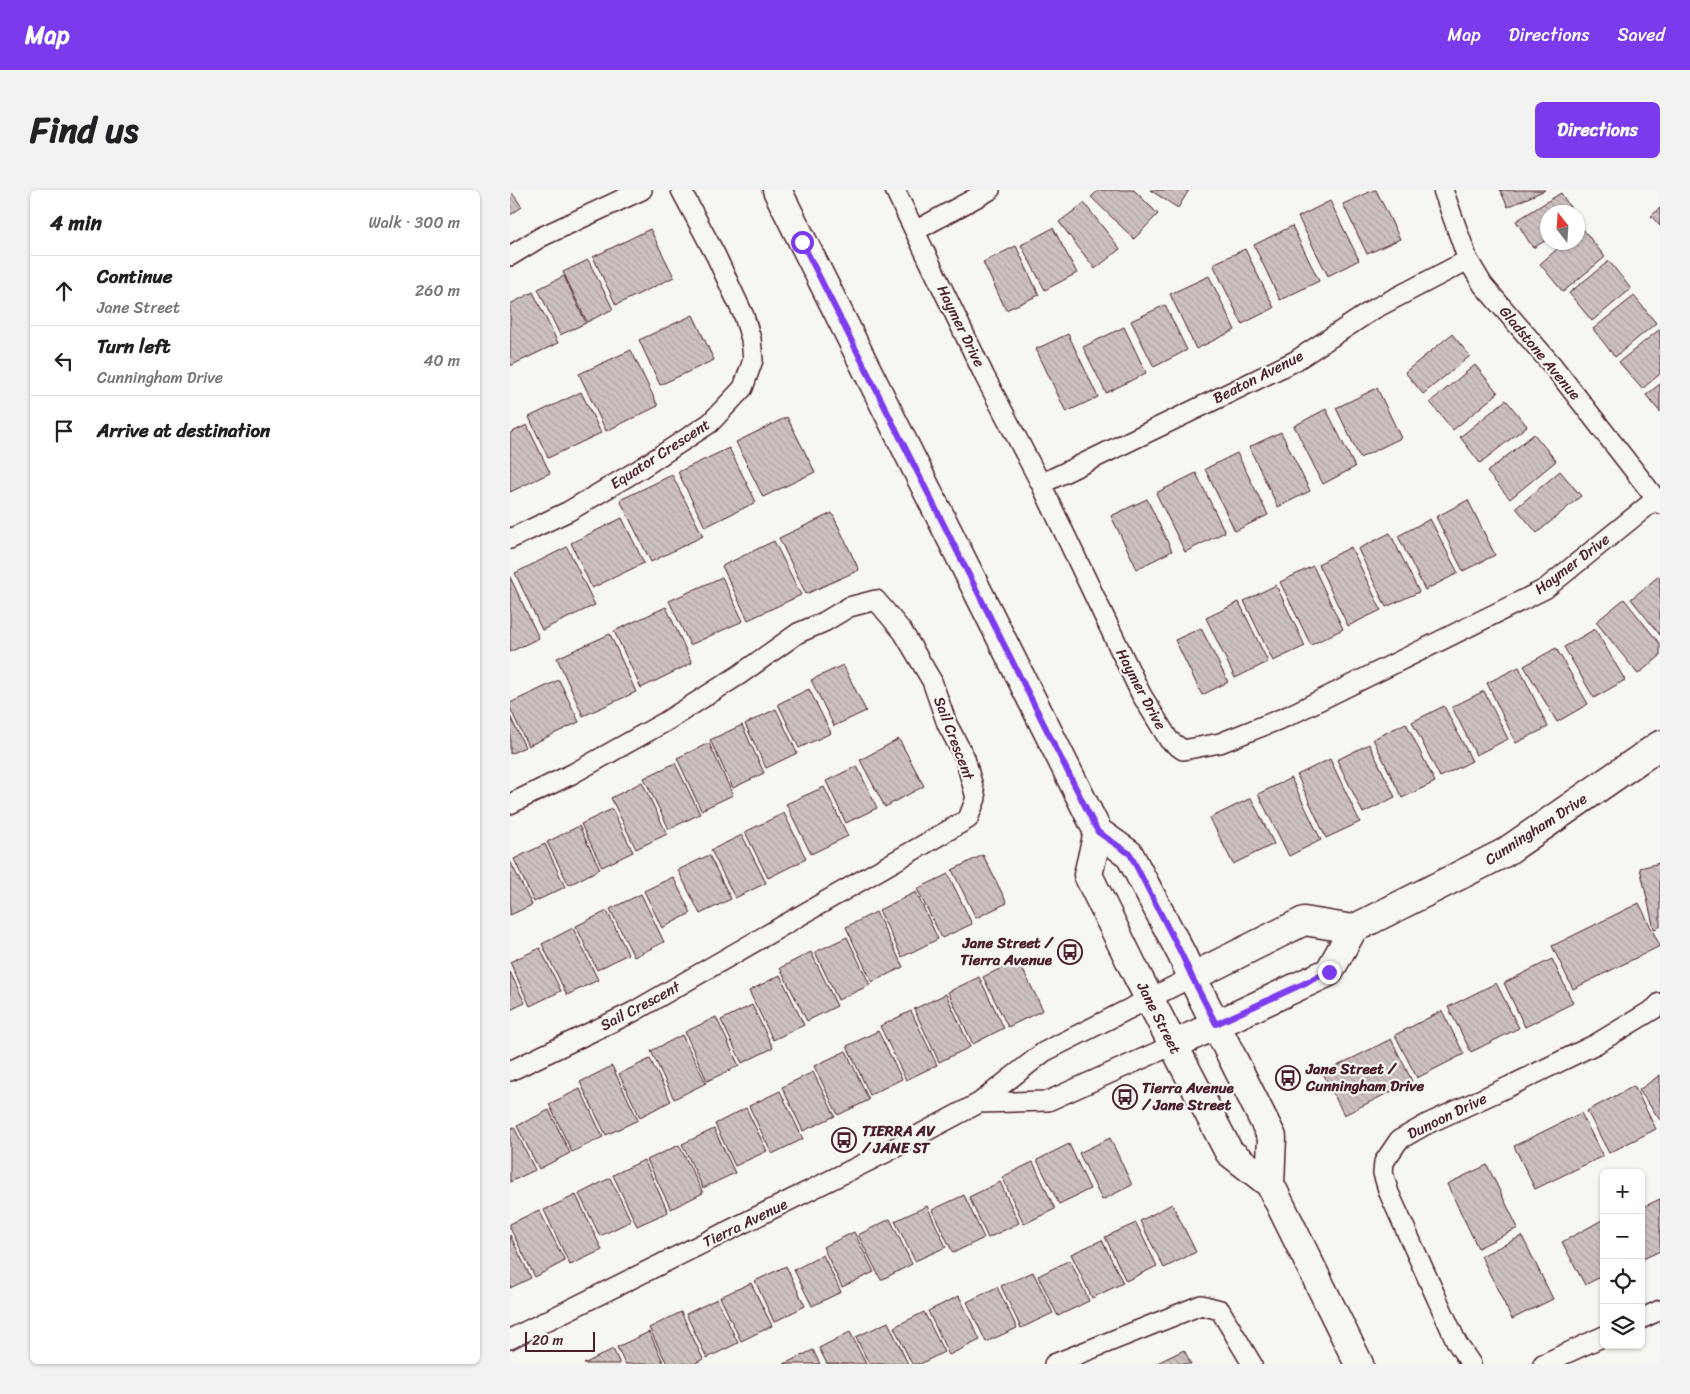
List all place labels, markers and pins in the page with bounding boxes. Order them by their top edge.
place label: Jane Street / Tierra Avenue [960,930,1055,973]
bus stop icon: Jane Street / Tierra Avenue [1057,939,1083,965]
place label: Jane Street / Cunningham Drive [1305,1056,1424,1099]
bus stop icon: Jane Street / Cunningham Drive [1275,1065,1301,1091]
place label: Tierra Avenue / Jane Street [1141,1075,1235,1118]
bus stop icon: Tierra Avenue / Jane Street [1112,1084,1138,1110]
place label: TIERRA AV / JANE ST [861,1118,936,1161]
bus stop icon: TIERRA AV / JANE ST [831,1127,857,1153]

